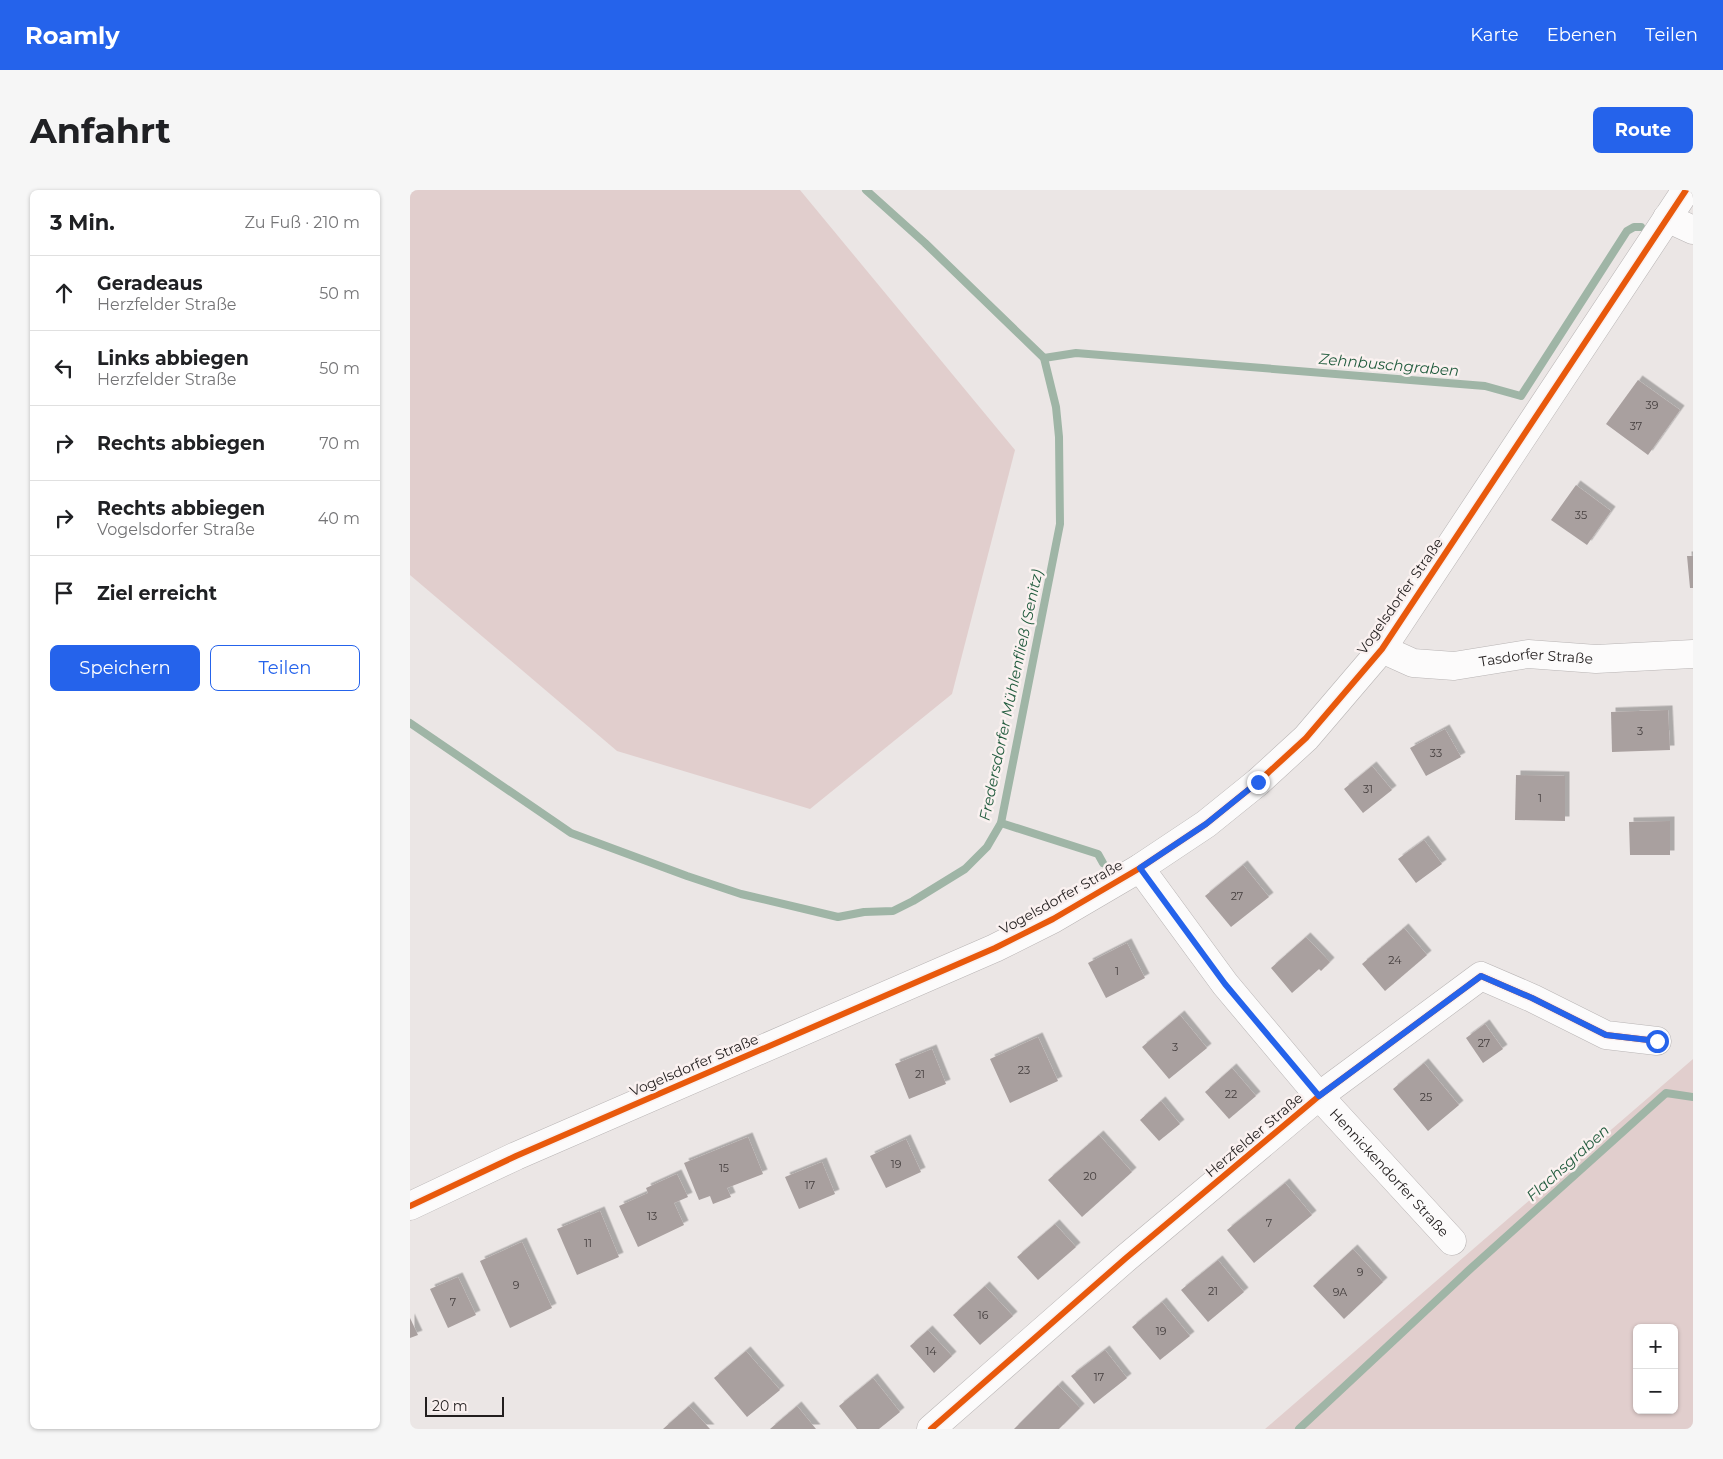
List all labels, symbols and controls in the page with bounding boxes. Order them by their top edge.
text: Roamly [25,21,120,50]
text: Karte [1470,24,1519,46]
text: Ebenen [1547,24,1617,46]
text: Teilen [1645,24,1698,46]
button: Route [1593,107,1693,153]
text: Anfahrt [30,109,171,152]
text: 3 Min. [50,210,115,235]
text: Zu Fuß · 210 m [244,213,360,232]
text: Geradeaus [97,272,203,295]
icon: ahead [50,279,78,307]
text: 50 m [319,284,360,303]
text: Herzfelder Straße [97,295,237,314]
text: Links abbiegen [97,347,249,370]
water label: Zehnbuschgraben [1317,349,1460,380]
icon: left [50,354,78,382]
text: 50 m [319,359,360,378]
text: Herzfelder Straße [97,370,237,389]
house number: 39 [1646,398,1659,412]
house number: 37 [1630,419,1642,433]
icon: right [50,429,78,457]
text: Rechts abbiegen [97,432,265,455]
text: 70 m [319,434,360,453]
text: Rechts abbiegen [97,497,265,520]
icon: right [50,504,78,532]
house number: 35 [1575,508,1587,522]
text: 40 m [318,509,360,528]
text: Vogelsdorfer Straße [97,520,255,539]
street label: Vogelsdorfer Straße [1353,534,1447,658]
water label: Fredersdorfer Mühlenfließ (Senitz) [975,567,1046,822]
icon: arrive [50,579,78,607]
text: Ziel erreicht [97,582,217,605]
button: Speichern [50,645,200,691]
button: Teilen [210,645,360,691]
street label: Tasdorfer Straße [1478,645,1594,671]
house number: 3 [1637,724,1643,738]
house number: 33 [1430,746,1442,760]
route end [1247,771,1270,794]
house number: 31 [1363,782,1373,796]
house number: 1 [1538,791,1542,805]
street label: Vogelsdorfer Straße [996,856,1126,938]
house number: 27 [1231,889,1243,903]
house number: 24 [1388,953,1402,967]
house number: 1 [1115,964,1119,978]
street label: Vogelsdorfer Straße [627,1030,761,1100]
route start [1646,1030,1669,1053]
house number: 27 [1478,1036,1490,1050]
house number: 3 [1172,1040,1178,1054]
house number: 23 [1018,1063,1030,1077]
house number: 21 [915,1067,925,1081]
house number: 22 [1225,1087,1237,1101]
street label: Herzfelder Straße [1201,1089,1307,1181]
house number: 25 [1420,1090,1432,1104]
street label: Hennickendorfer Straße [1326,1105,1453,1241]
water label: Flachsgraben [1522,1120,1613,1205]
house number: 19 [891,1157,902,1171]
house number: 15 [719,1161,729,1175]
house number: 20 [1083,1169,1097,1183]
house number: 17 [805,1178,815,1192]
house number: 13 [647,1209,657,1223]
house number: 7 [1266,1216,1272,1230]
house number: 11 [584,1236,592,1250]
house number: 9 [1357,1265,1364,1279]
house number: 9 [513,1278,520,1292]
house number: 21 [1208,1284,1218,1298]
house number: 9A [1333,1285,1347,1299]
house number: 7 [450,1295,456,1309]
house number: 16 [978,1308,989,1322]
house number: 19 [1156,1324,1167,1338]
map controls [1633,1324,1678,1414]
button: + [1633,1324,1678,1369]
house number: 14 [925,1344,937,1358]
button: − [1633,1369,1678,1414]
house number: 17 [1094,1370,1104,1384]
scale bar [425,1394,504,1417]
text: 20 m [432,1397,468,1415]

